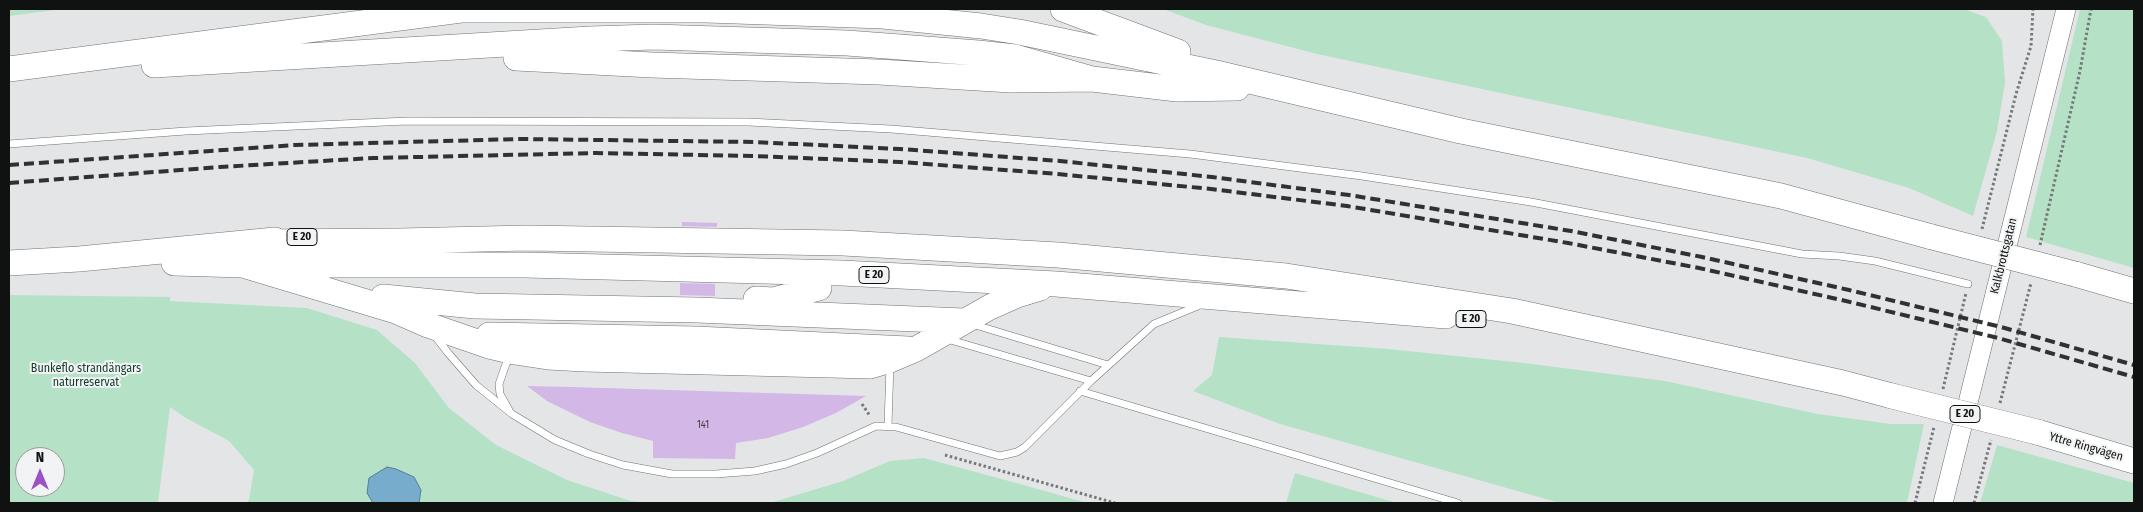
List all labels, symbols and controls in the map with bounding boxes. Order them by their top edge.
street label: Kalkbrottsgatan [1988,217,2020,295]
road number: E 20 [287,228,317,246]
road number: E 20 [859,266,889,284]
road number: E 20 [1456,310,1486,328]
park label: Bunkeflo strandängars naturreservat [31,362,141,390]
road number: E 20 [1950,406,1980,422]
house number: 141 [697,419,709,431]
street label: Yttre Ringvägen [2047,430,2125,464]
north arrow [15,447,65,497]
text: N [36,449,44,466]

